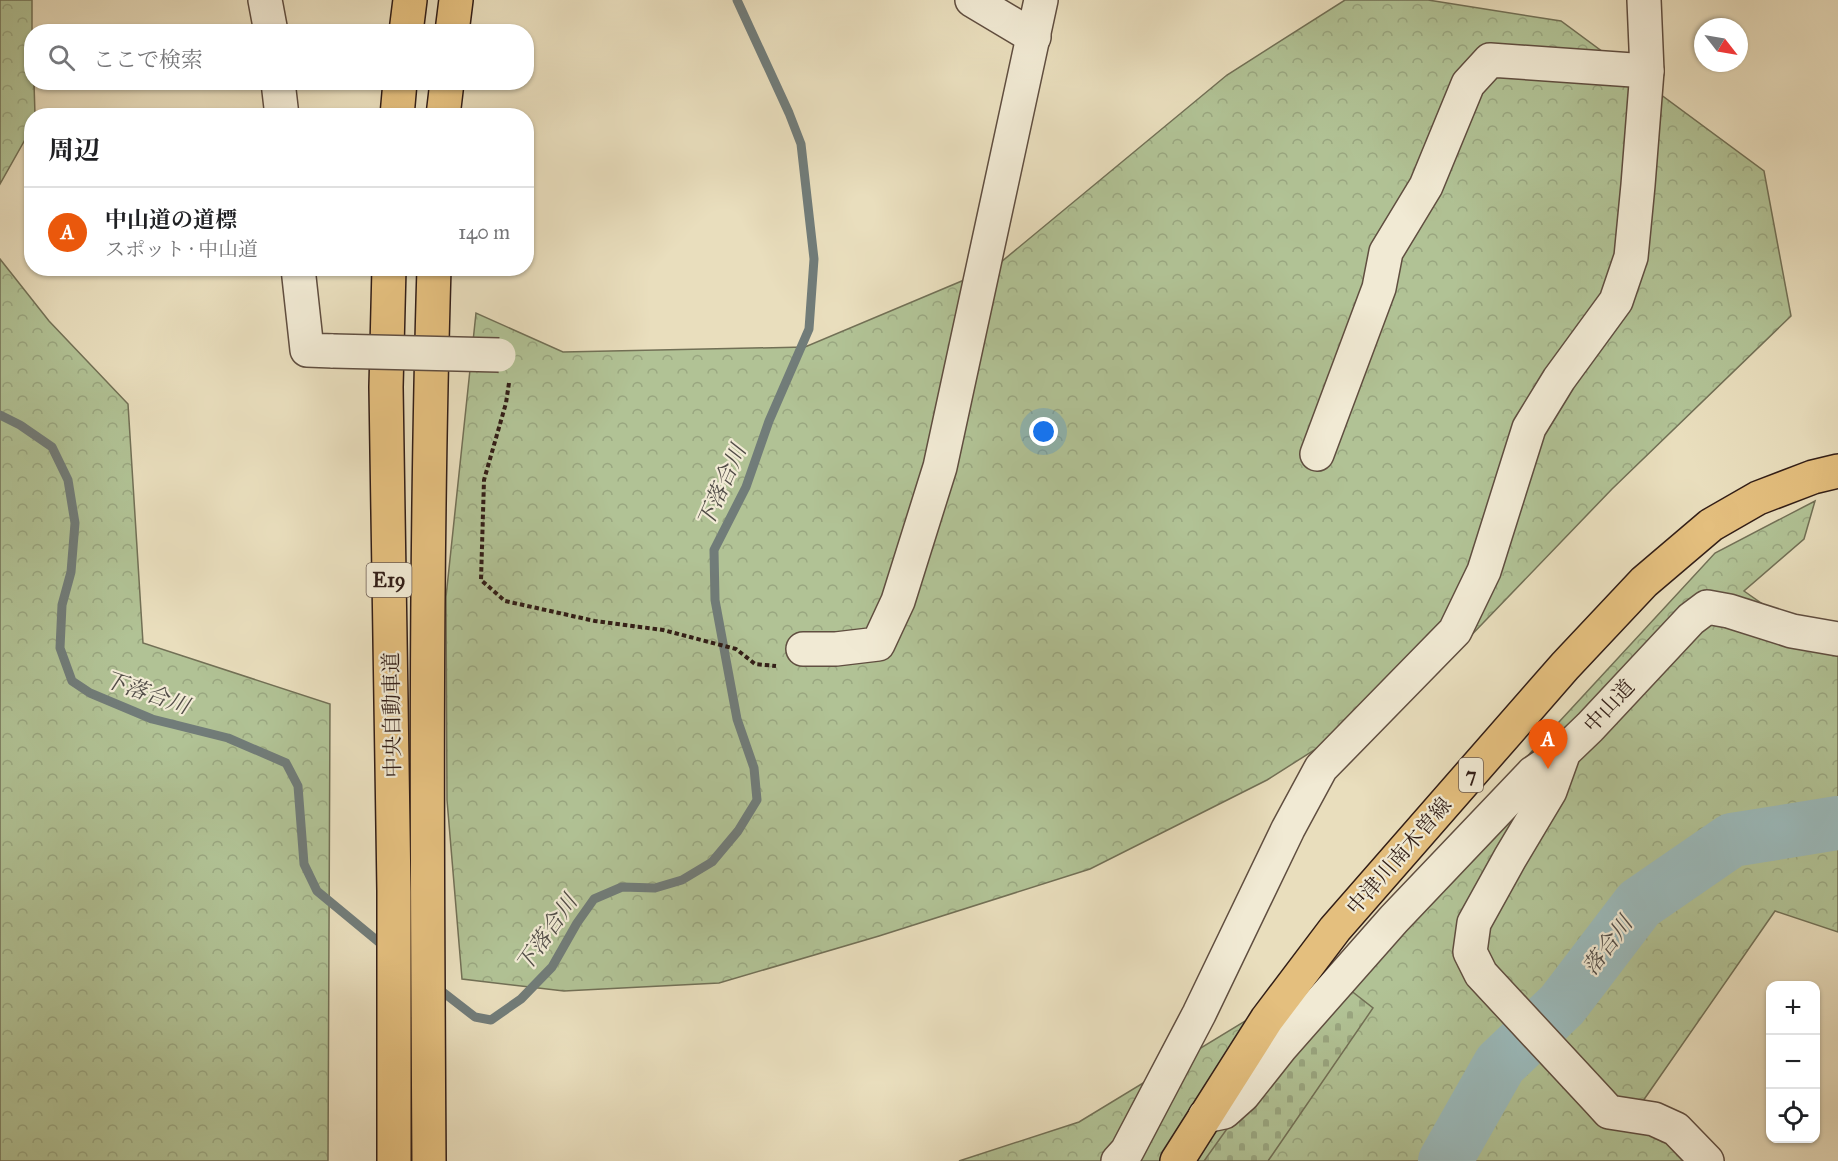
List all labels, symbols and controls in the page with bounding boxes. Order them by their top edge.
north arrow [1694,18,1748,72]
search box [24,24,534,90]
icon: search [45,41,78,74]
text: ここで検索 [93,46,203,73]
text: 周辺 [48,134,100,166]
text: 中山道の道標 [105,206,237,233]
text: A [61,220,74,244]
text: 140 m [458,220,510,244]
text: スポット · 中山道 [105,237,258,261]
your location [1029,417,1058,446]
water label: 下落合川 [691,439,752,532]
road number: E19 [366,563,412,597]
street label: 中央自動車道 [378,652,406,778]
water label: 下落合川 [101,665,195,720]
street label: 中山道 [1578,674,1640,738]
pin: A [1528,720,1568,769]
road number: 7 [1459,758,1483,792]
street label: 中津川南木曽線 [1341,792,1457,920]
water label: 下落合川 [510,888,584,977]
water label: 落合川 [1577,909,1639,980]
map controls [1766,981,1820,1143]
button: + [1766,981,1820,1035]
button: − [1766,1035,1820,1089]
button: locate [1766,1089,1820,1143]

